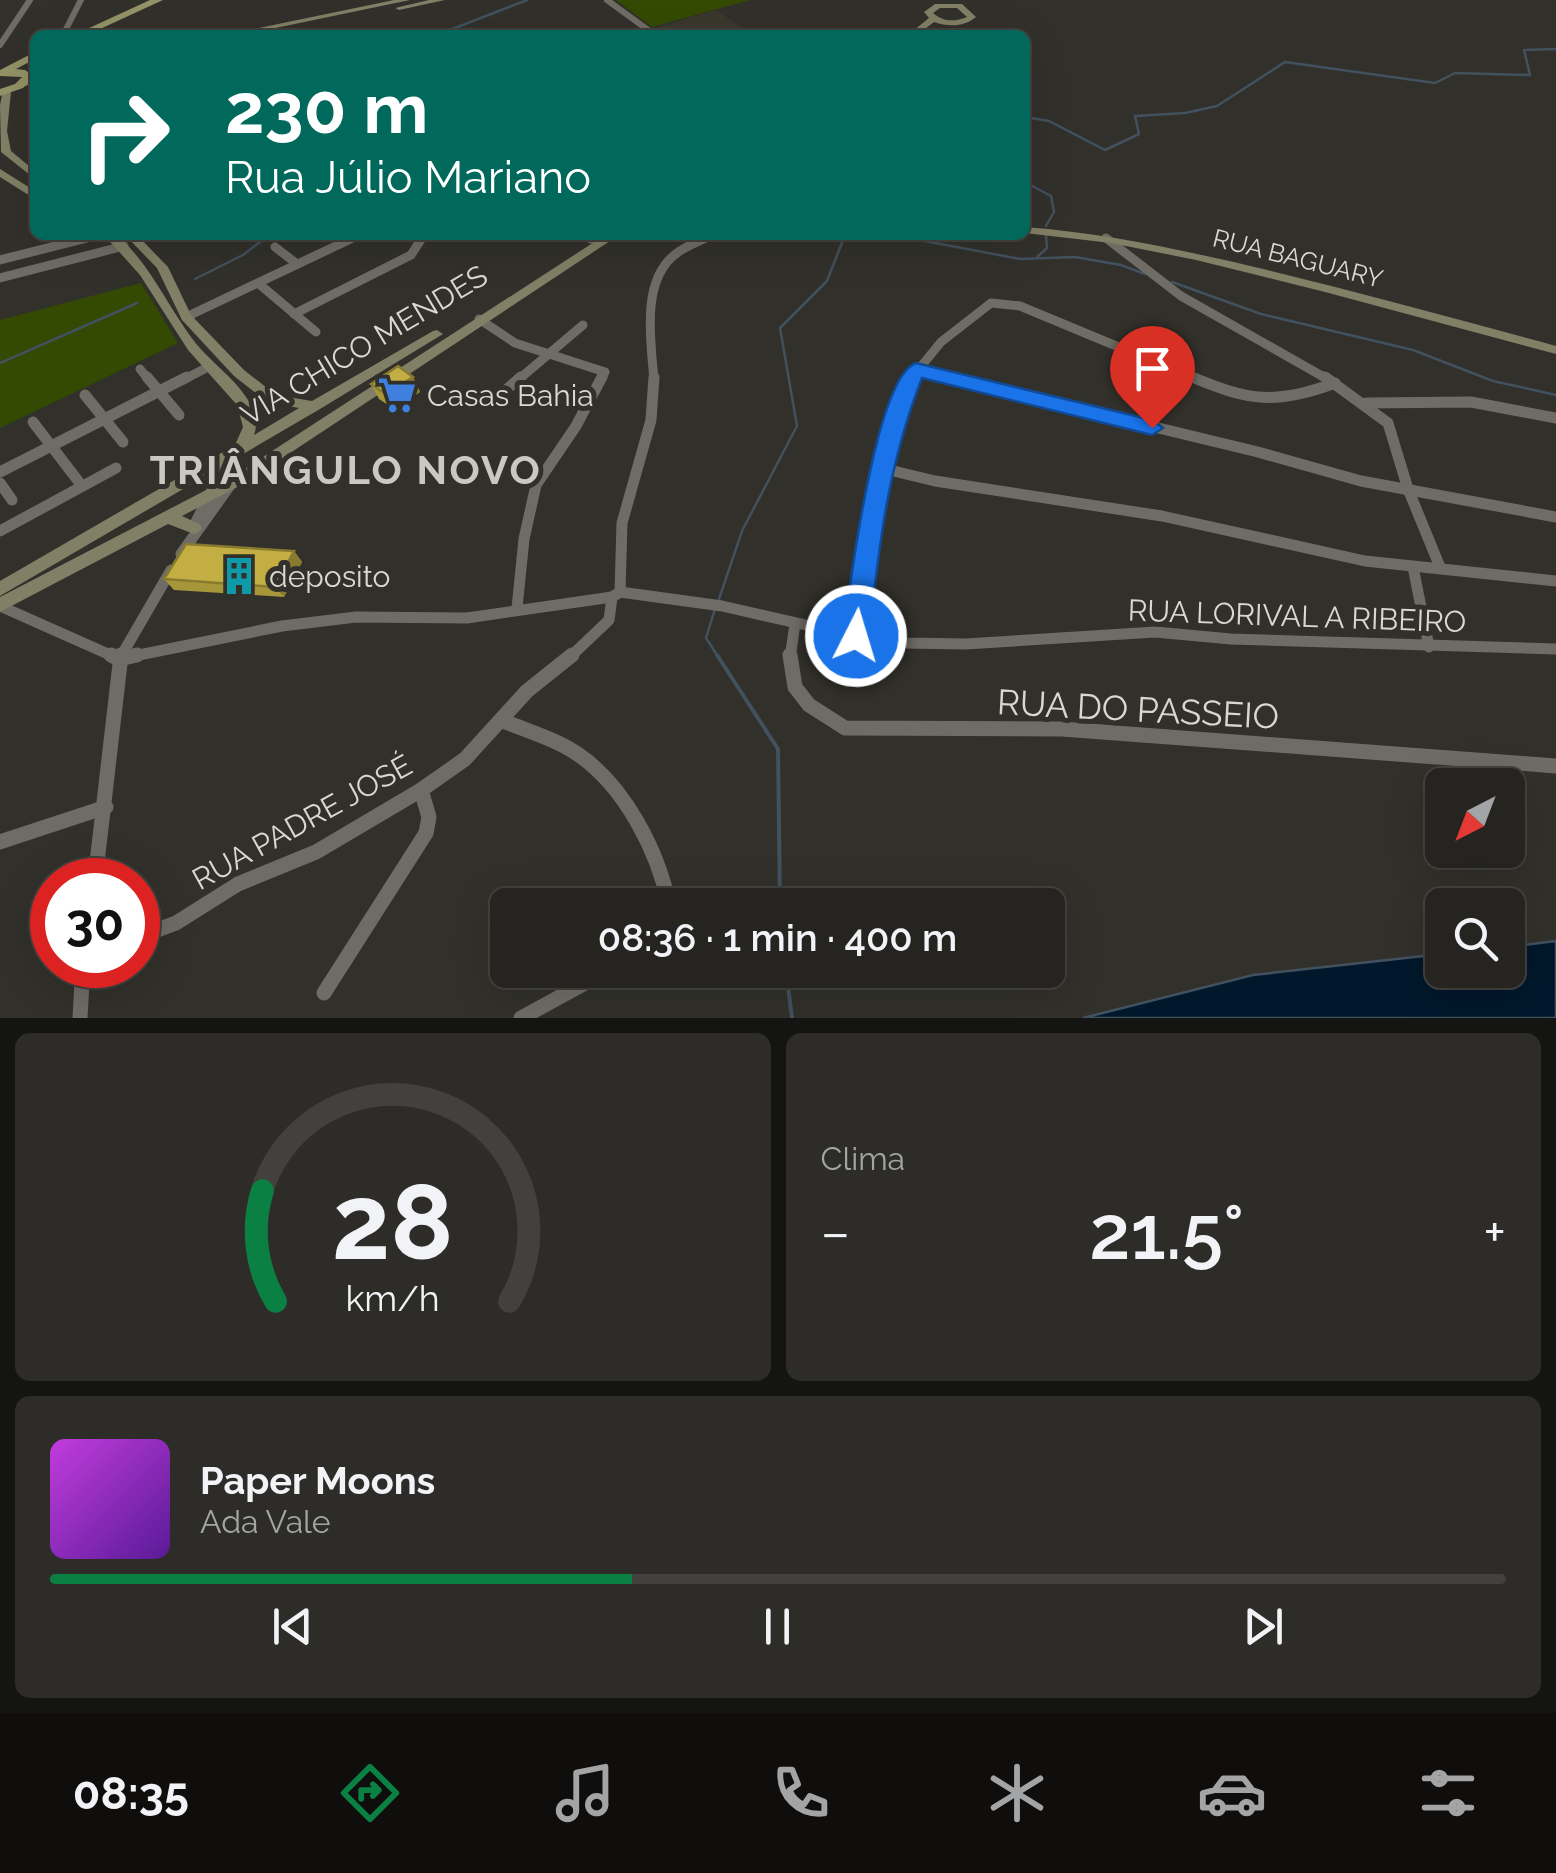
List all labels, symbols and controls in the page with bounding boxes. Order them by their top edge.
text: 230 m [225,67,429,149]
icon: right [60,70,190,200]
text: Rua Júlio Mariano [225,151,591,204]
street label: RUA BAGUARY [1210,222,1386,294]
street label: VIA CHICO MENDES [235,258,493,432]
pin [1110,326,1195,429]
icon: arrive [1125,341,1180,396]
supermarket icon: Casas Bahia [376,374,418,416]
place label: Casas Bahia [427,378,594,413]
district label: TRIÂNGULO NOVO [150,446,542,493]
building icon: deposito [218,555,260,597]
place label: deposito [269,559,390,594]
position arrow [804,584,908,688]
street label: RUA LORIVAL A RIBEIRO [1127,593,1467,639]
street label: RUA DO PASSEIO [996,681,1280,737]
street label: RUA PADRE JOSÉ [186,747,418,897]
north arrow [1425,768,1525,868]
map controls [1425,768,1525,988]
speed limit sign: 30 [30,858,160,988]
button: search [1425,888,1525,988]
text: 08:36 · 1 min · 400 m [598,915,957,960]
text: Clima [821,1140,905,1177]
text: 28 [332,1161,453,1283]
text: 21.5° [1089,1188,1244,1277]
text: − [821,1200,850,1265]
text: + [1483,1200,1506,1265]
text: km/h [346,1277,440,1319]
text: Paper Moons [200,1458,435,1503]
text: Ada Vale [200,1503,331,1540]
icon: previous [265,1599,320,1654]
icon: pause [750,1599,805,1654]
icon: next [1236,1599,1291,1654]
icon: directions [335,1758,405,1828]
icon: music [550,1758,620,1828]
icon: phone [766,1758,836,1828]
icon: climate [982,1758,1052,1828]
icon: car [1197,1758,1267,1828]
icon: filters [1413,1758,1483,1828]
text: 08:35 [73,1767,189,1820]

